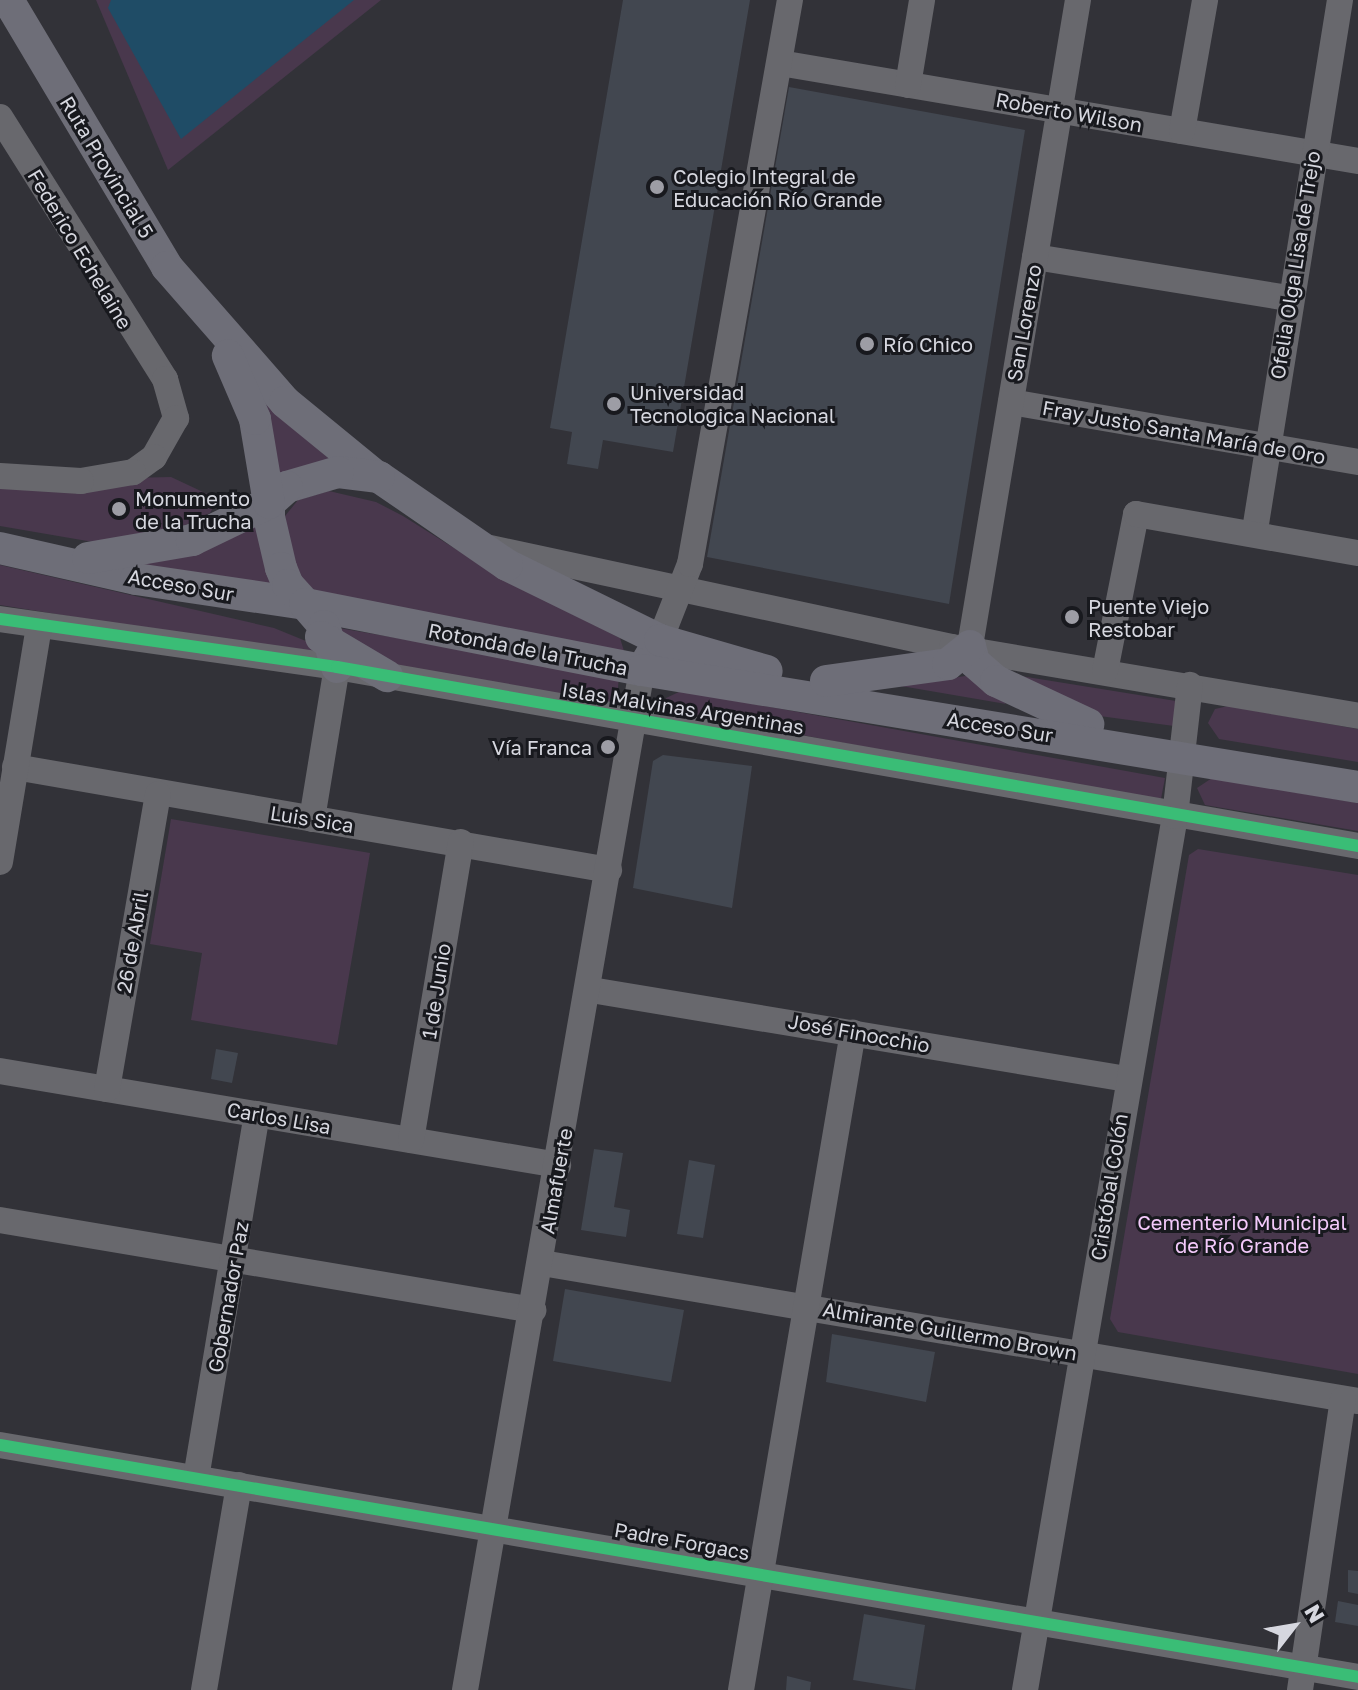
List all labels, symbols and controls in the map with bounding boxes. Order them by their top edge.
street label: Roberto Wilson [994,87,1144,137]
street label: Ruta Provincial 5 [55,92,159,242]
street label: Ofelia Olga Lisa de Trejo [1265,149,1325,381]
place label: Colegio Integral de Educación Río Grande [673,164,882,211]
street label: Federico Echelaine [23,165,137,333]
marker: Colegio Integral de Educación Río Grande [648,178,666,196]
street label: San Lorenzo [1002,263,1046,383]
place label: Río Chico [883,332,973,356]
marker: Río Chico [858,335,876,353]
place label: Universidad Tecnologica Nacional [630,380,835,427]
marker: Universidad Tecnologica Nacional [605,395,623,413]
street label: Fray Justo Santa María de Oro [1041,395,1327,469]
place label: Monumento de la Trucha [135,486,252,533]
marker: Monumento de la Trucha [110,500,128,518]
street label: Acceso Sur [126,564,236,606]
place label: Puente Viejo Restobar [1088,594,1209,641]
marker: Puente Viejo Restobar [1063,608,1081,626]
street label: Rotonda de la Trucha [426,618,630,680]
street label: Islas Malvinas Argentinas [560,677,806,739]
street label: Acceso Sur [945,707,1055,747]
place label: Vía Franca [492,735,592,759]
marker: Vía Franca [599,738,617,756]
street label: Luis Sica [268,801,356,837]
street label: 26 de Abril [111,889,153,995]
street label: 1 de Junio [417,941,455,1041]
street label: José Finocchio [786,1009,932,1057]
street label: Carlos Lisa [225,1097,333,1139]
street label: Cristóbal Colón [1086,1112,1132,1262]
street label: Almafuerte [535,1126,577,1236]
park label: Cementerio Municipal de Río Grande [1137,1211,1347,1258]
street label: Gobernador Paz [203,1220,253,1374]
street label: Almirante Guillermo Brown [821,1297,1079,1365]
street label: Padre Forgacs [612,1517,752,1565]
north arrow [1254,1586,1334,1666]
text: N [1299,1599,1331,1628]

